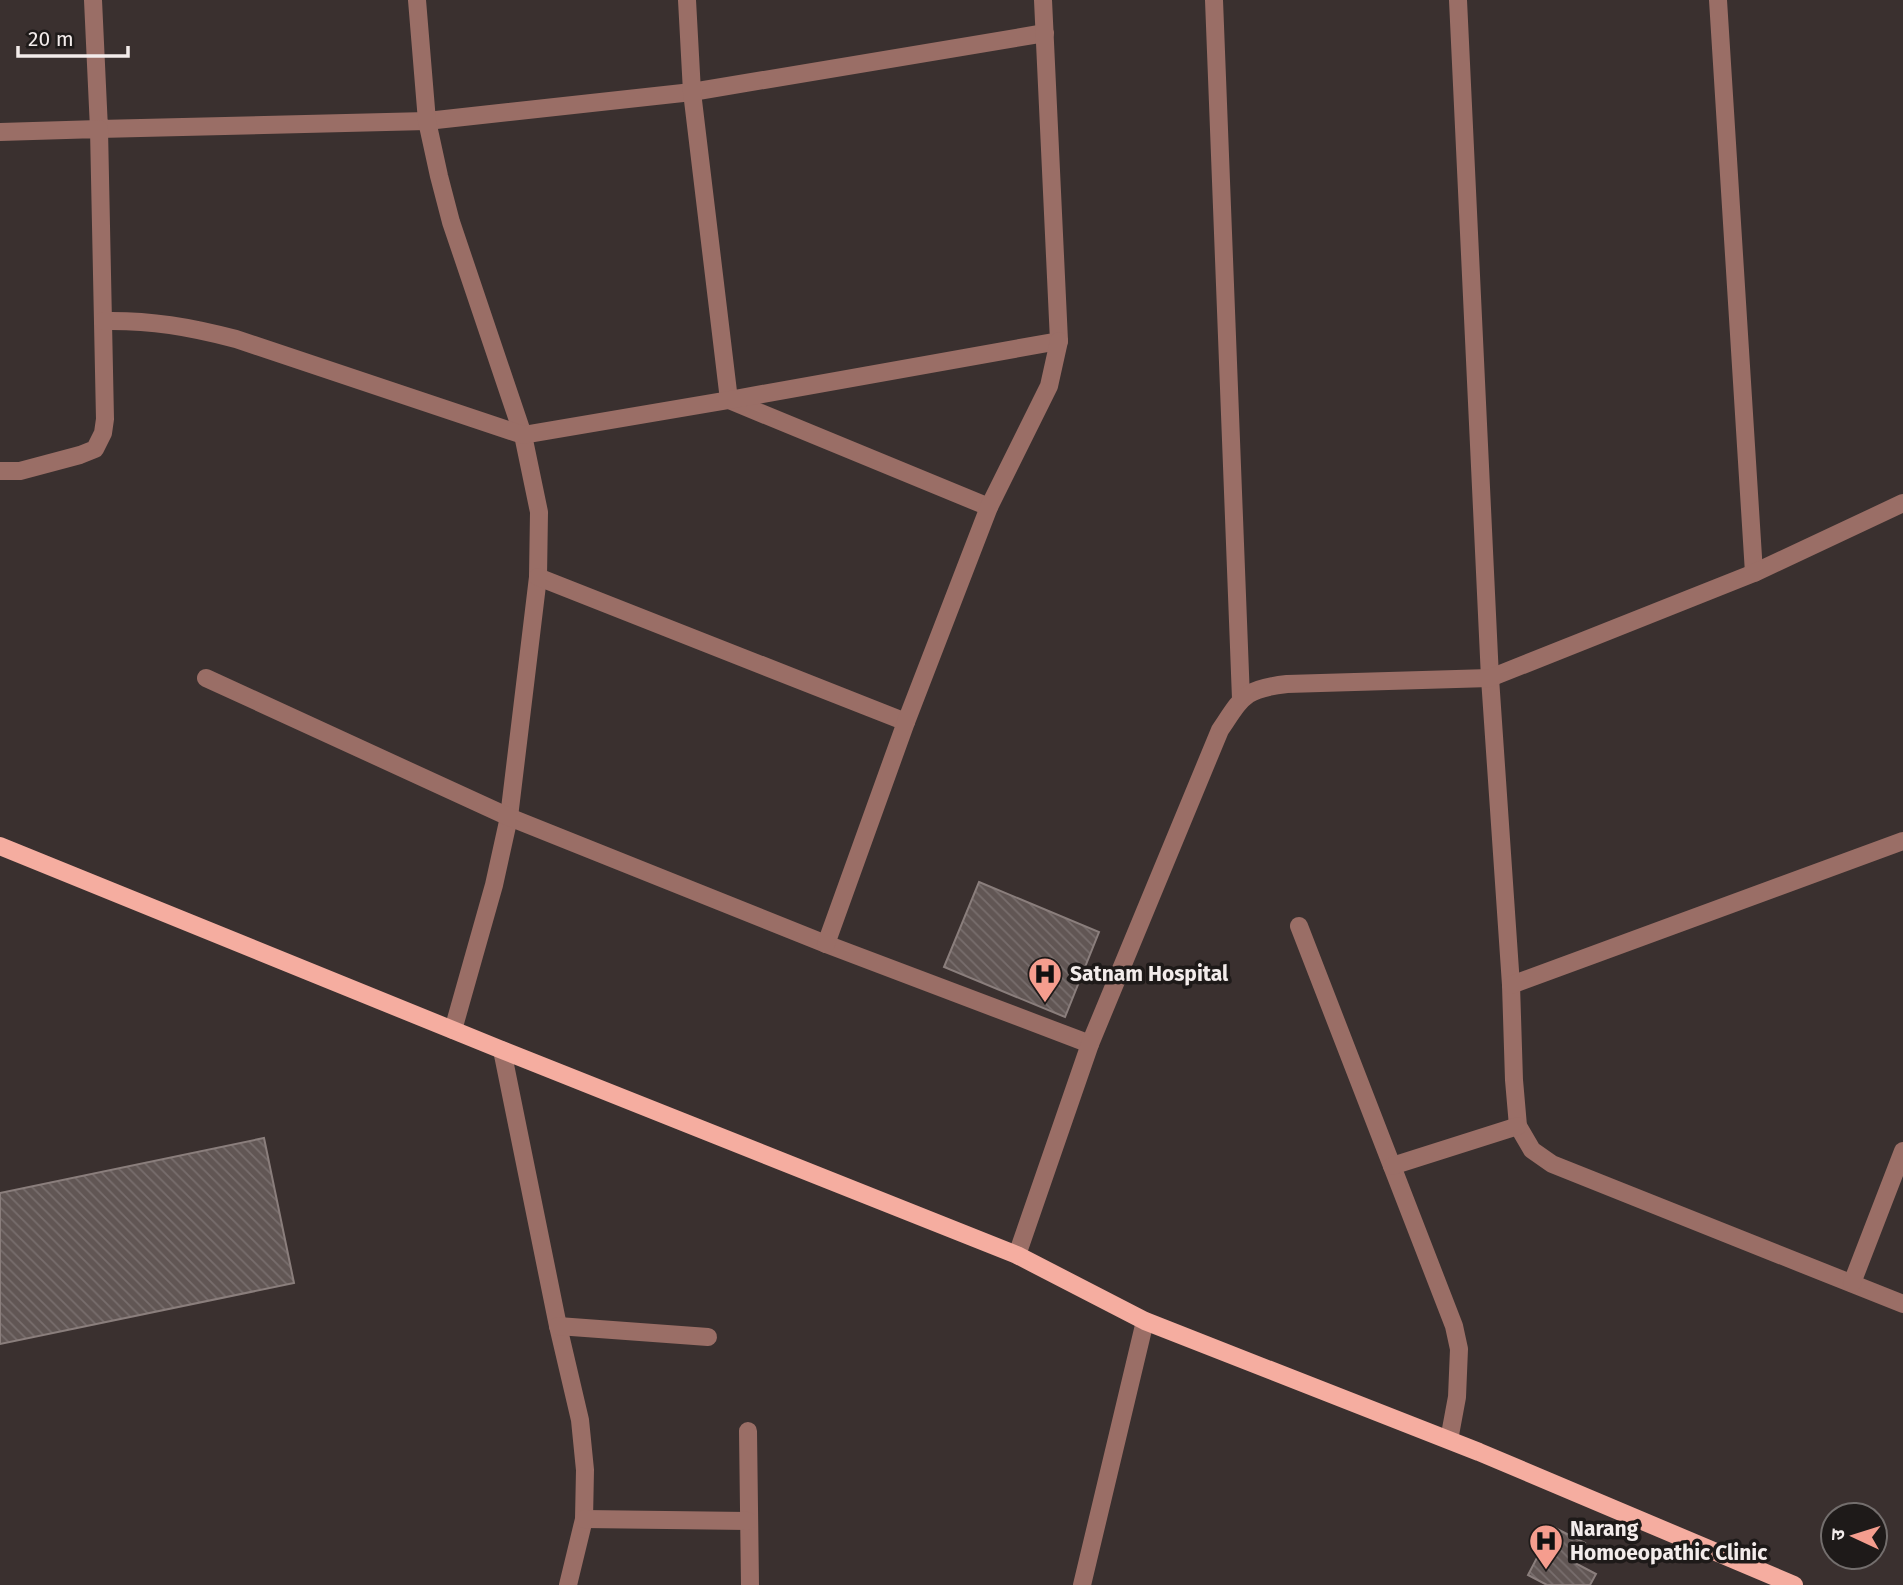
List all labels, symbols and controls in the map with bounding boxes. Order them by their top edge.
scale bar [18,14,128,58]
text: 20 m [28,26,74,52]
hospital icon: Satnam Hospital [1026,955,1064,1004]
place label: Satnam Hospital [1070,961,1229,987]
north arrow [1819,1501,1889,1571]
place label: Narang Homoeopathic Clinic [1570,1516,1767,1566]
hospital icon: Narang Homoeopathic Clinic [1527,1522,1565,1571]
text: उ [1826,1528,1849,1541]

